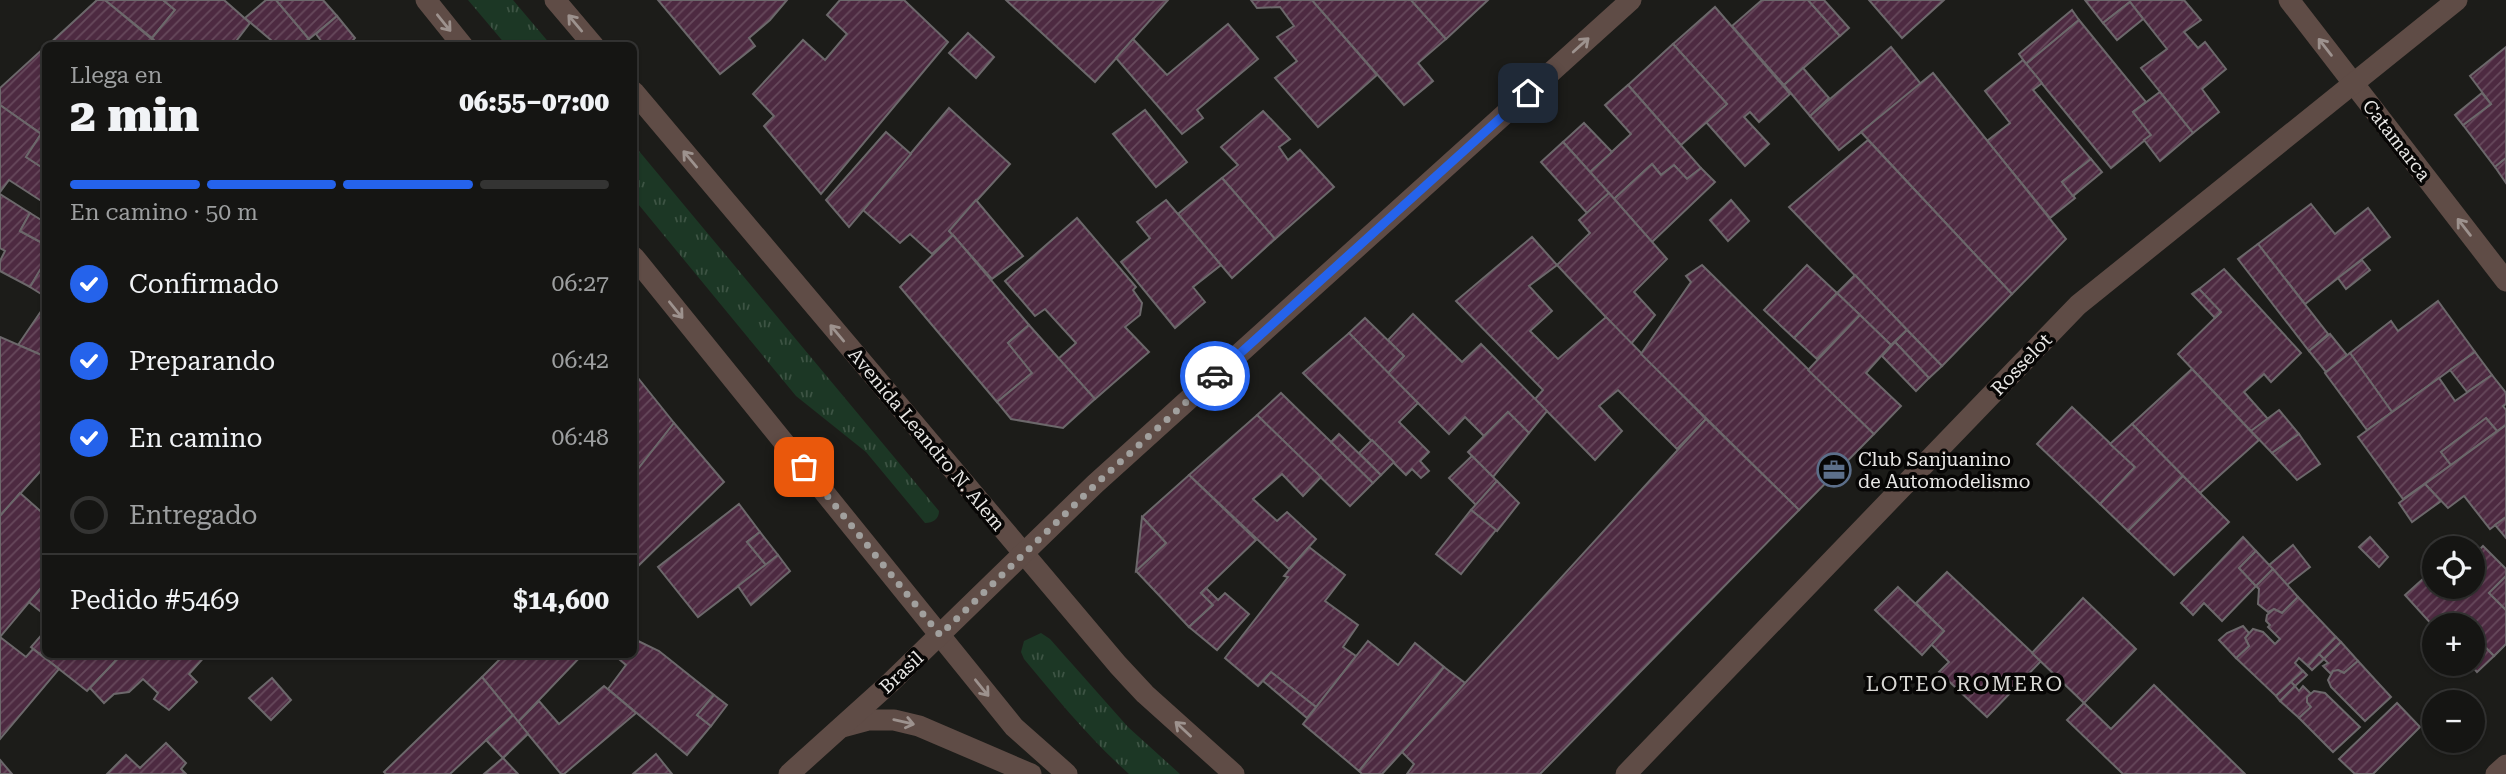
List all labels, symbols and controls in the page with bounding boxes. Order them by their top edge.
one-way arrow [436,13,452,31]
one-way arrow [567,14,583,32]
one-way arrow [1572,37,1590,53]
one-way arrow [2318,38,2333,57]
text: Llega en [70,62,162,89]
pin [1498,63,1558,123]
icon: home [1509,74,1547,112]
text: 06:55–07:00 [459,87,609,117]
text: 2 min [70,88,199,142]
street label: Catamarca [2358,95,2436,186]
one-way arrow [682,151,698,169]
text: En camino · 50 m [70,199,258,226]
one-way arrow [2457,218,2472,237]
icon: check [70,265,108,303]
text: Confirmado [129,269,279,299]
text: 06:27 [552,270,609,297]
one-way arrow [669,300,684,318]
one-way arrow [829,324,845,342]
street label: Rosselot [1986,329,2056,400]
courier [1180,341,1250,411]
icon: check [70,342,108,380]
street label: Avenida Leandro N. Alem [843,343,1010,535]
text: Preparando [129,346,275,376]
text: 06:42 [552,347,609,374]
icon: car [1196,357,1234,395]
icon: check [70,419,108,457]
text: En camino [129,423,262,453]
text: 06:48 [552,424,609,451]
pin [774,437,834,497]
icon: bag [785,448,823,486]
place label: Club Sanjuanino de Automodelismo [1858,448,2030,493]
office icon: Club Sanjuanino de Automodelismo [1815,451,1853,489]
text: Entregado [129,500,258,530]
map controls [2422,536,2485,753]
button: locate [2422,536,2485,599]
text: Pedido #5469 [70,585,239,615]
text: $14,600 [513,585,609,615]
button: + [2422,613,2485,676]
street label: Brasil [875,646,928,698]
district label: LOTEO ROMERO [1866,672,2064,696]
one-way arrow [975,678,990,697]
button: − [2422,690,2485,753]
one-way arrow [892,716,915,730]
one-way arrow [1174,721,1192,737]

